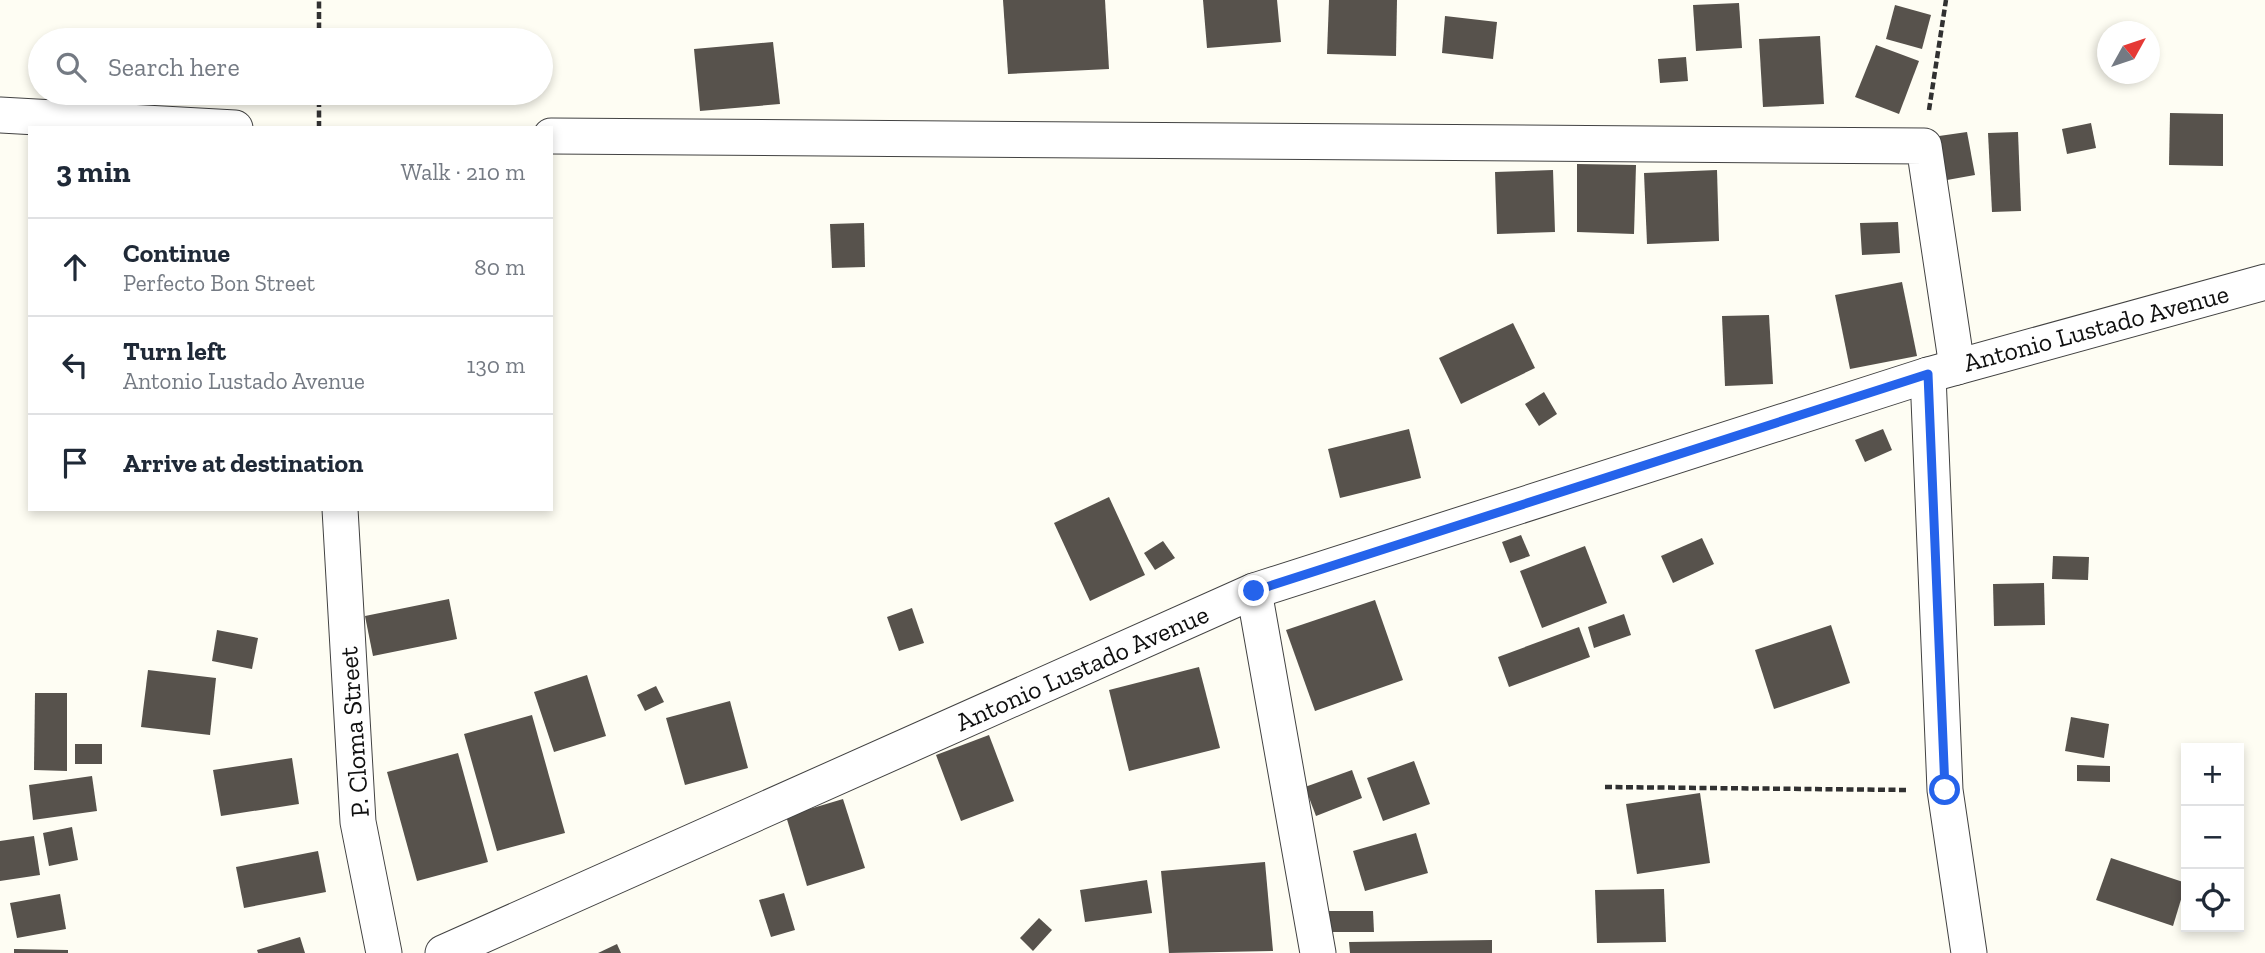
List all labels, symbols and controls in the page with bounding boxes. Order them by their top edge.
north arrow [2097,21,2160,84]
search box [28,28,553,105]
icon: search [52,48,90,86]
text: Search here [108,51,240,83]
text: 3 min [56,154,131,190]
text: Walk · 210 m [401,158,525,186]
text: Continue [123,237,230,269]
icon: ahead [56,248,94,286]
text: 80 m [474,253,525,281]
text: Perfecto Bon Street [123,269,315,297]
street label: Antonio Lustado Avenue [1960,277,2232,379]
text: Turn left [123,335,226,367]
icon: left [56,346,94,384]
text: 130 m [467,351,525,379]
text: Antonio Lustado Avenue [123,367,365,395]
icon: arrive [56,444,94,482]
text: Arrive at destination [123,447,363,479]
route end [1238,575,1269,606]
street label: Antonio Lustado Avenue [951,598,1213,738]
street label: P. Cloma Street [332,645,376,818]
map controls [2181,743,2244,932]
button: + [2181,743,2244,806]
route start [1929,774,1960,805]
button: − [2181,806,2244,869]
button: locate [2181,869,2244,932]

